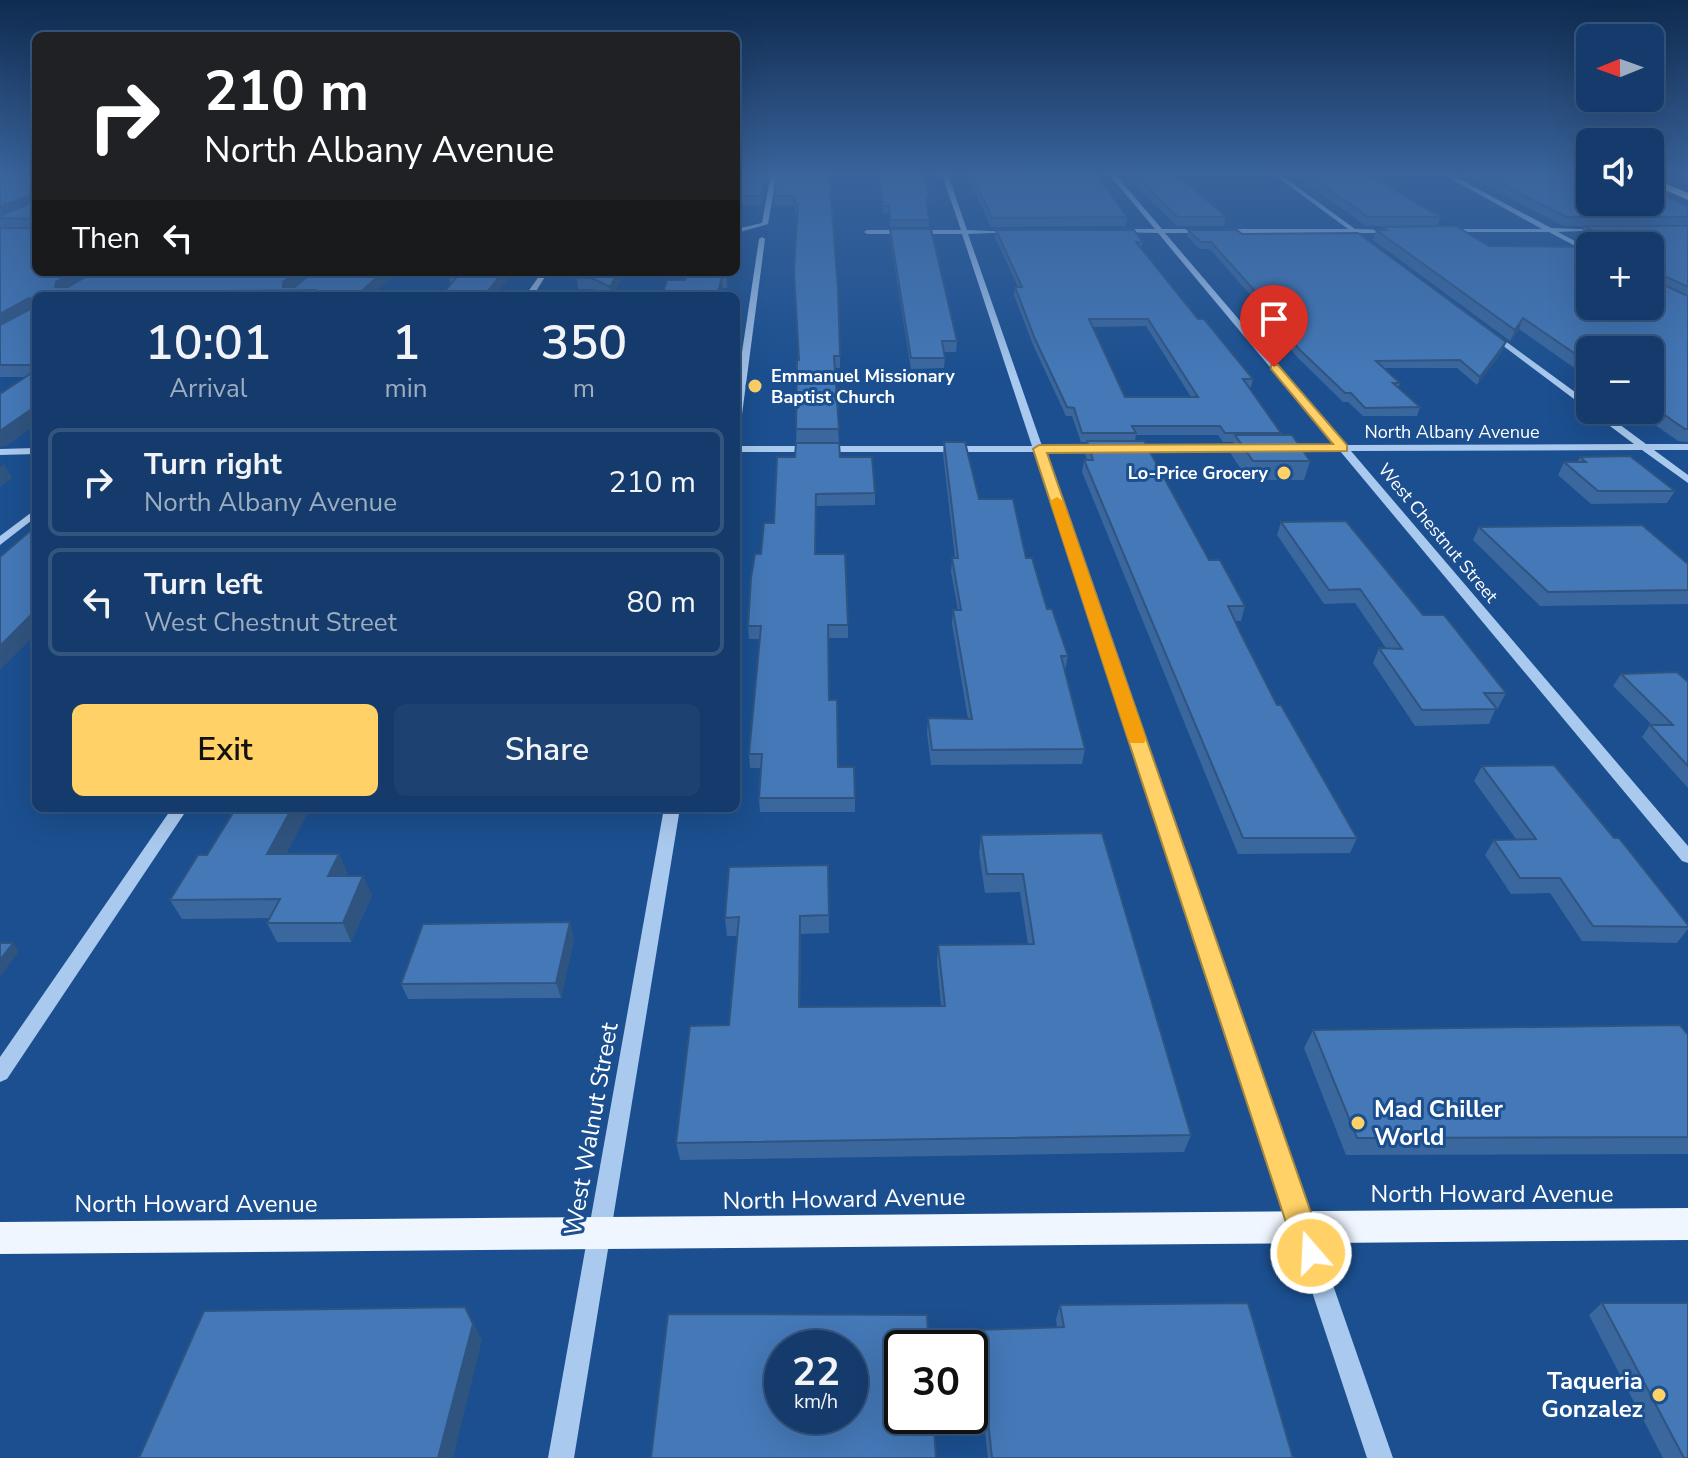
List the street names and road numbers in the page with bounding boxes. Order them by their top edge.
street label: North Albany Avenue [1364,420,1540,444]
street label: West Chestnut Street [1373,458,1504,608]
street label: West Walnut Street [557,1019,626,1238]
street label: North Howard Avenue [1371,1178,1613,1210]
street label: North Howard Avenue [722,1181,966,1217]
street label: North Howard Avenue [75,1188,317,1220]

